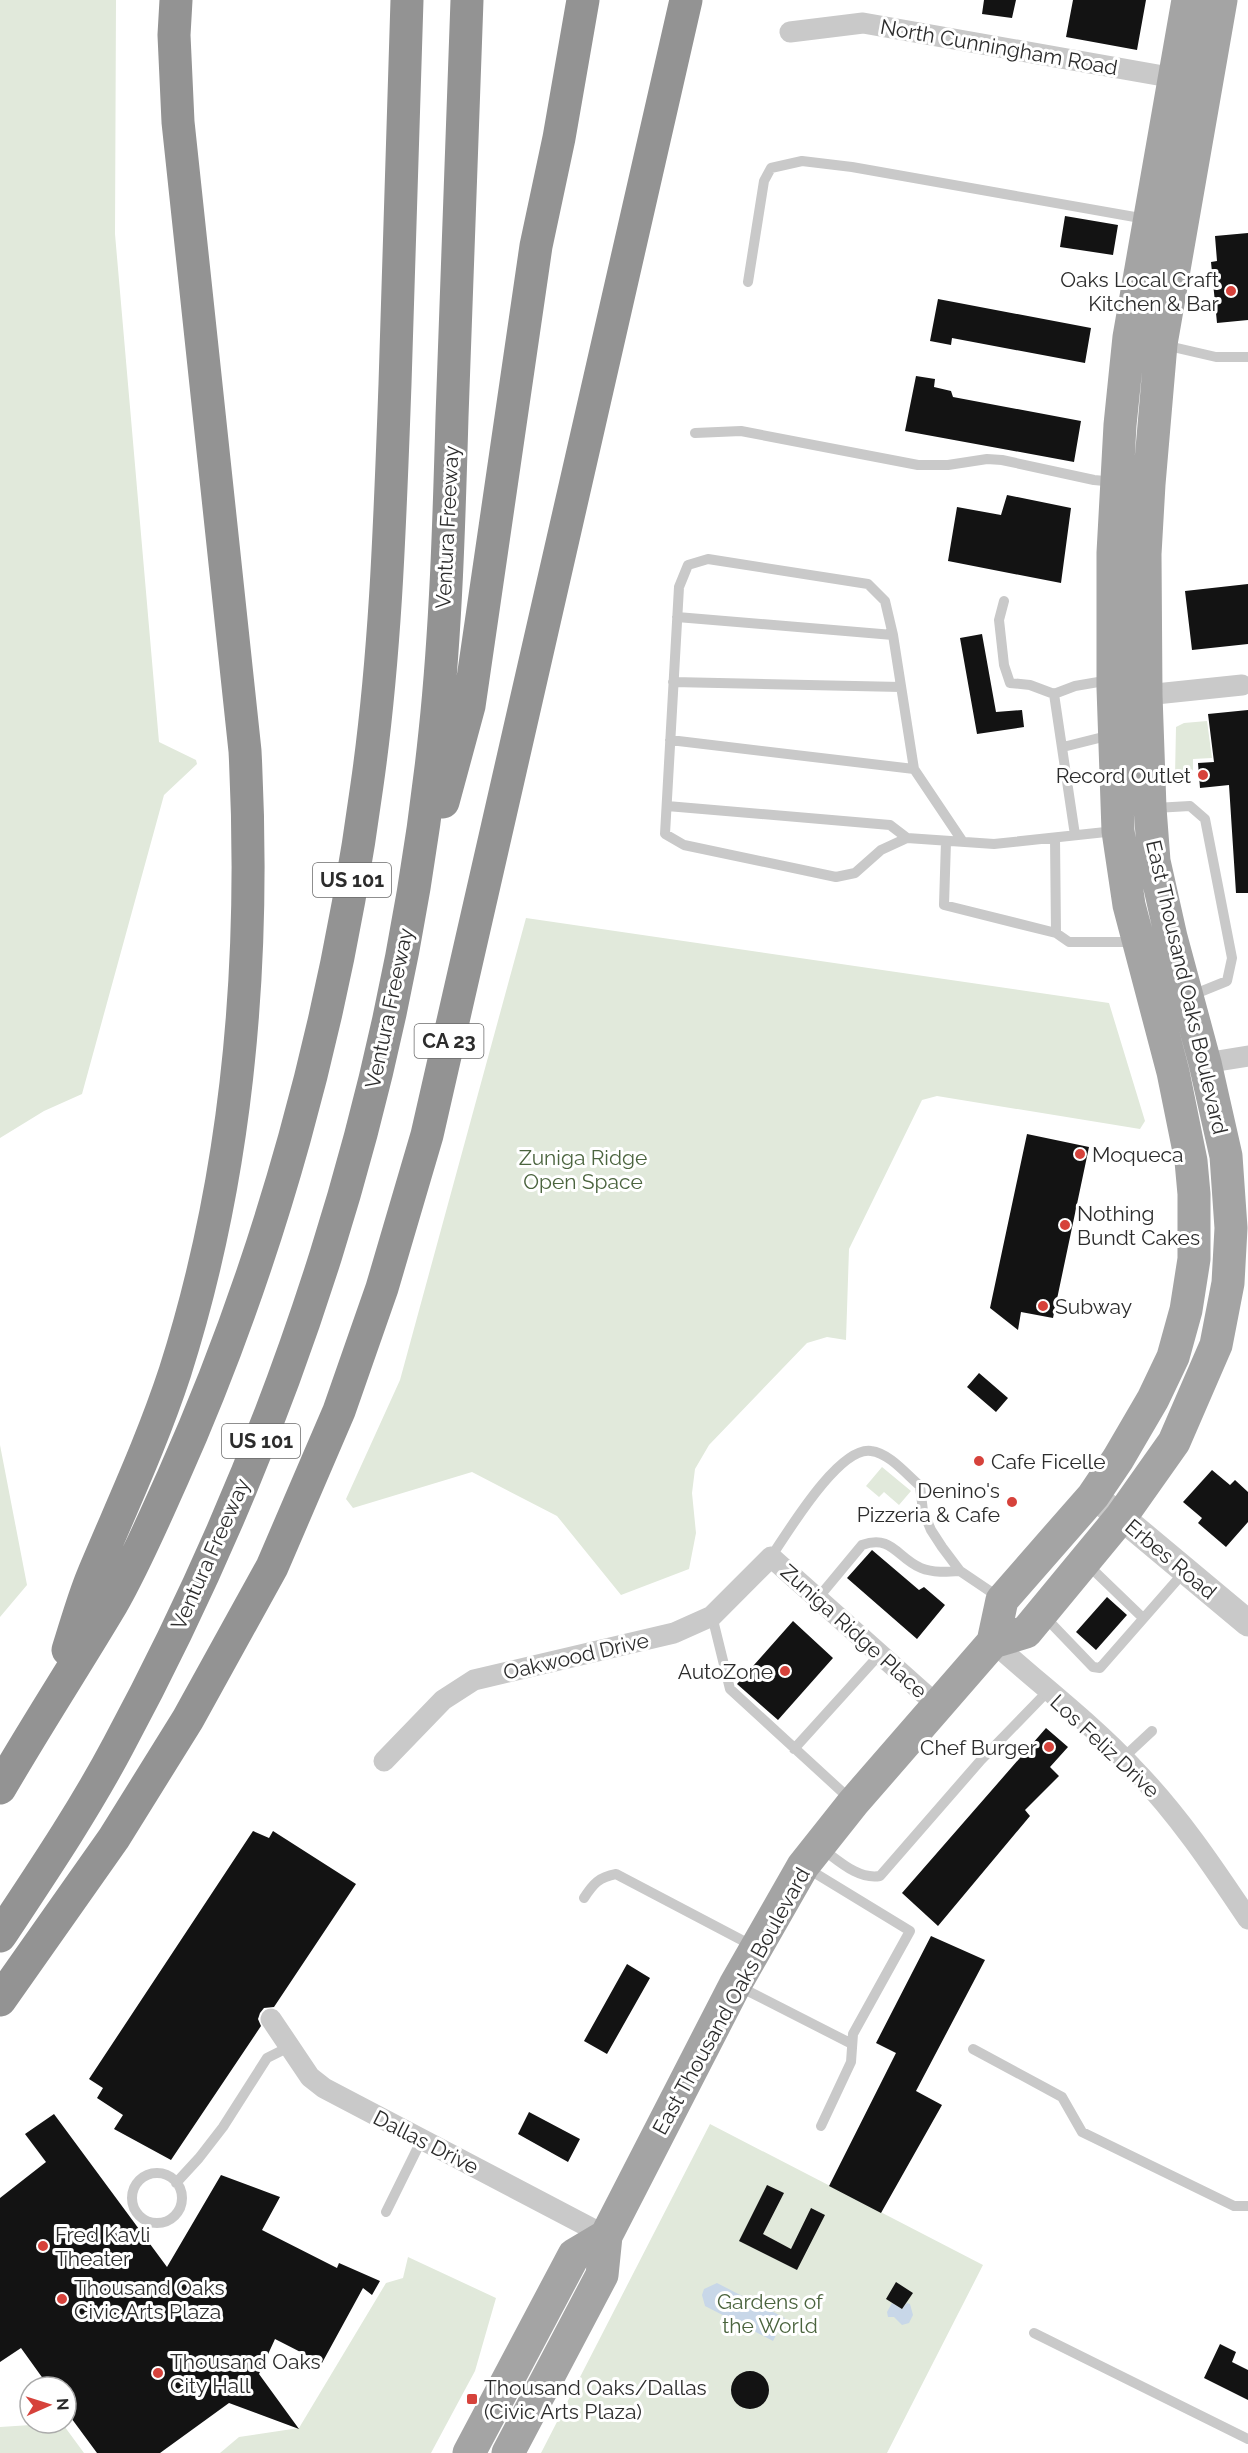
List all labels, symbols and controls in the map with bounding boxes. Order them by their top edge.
street label: North Cunningham Road [878,14,1120,80]
place label: Oaks Local Craft Kitchen & Bar [1060,267,1220,316]
marker: Oaks Local Craft Kitchen & Bar [1224,284,1238,298]
street label: Ventura Freeway [430,445,464,609]
place label: Record Outlet [1056,763,1191,788]
marker: Record Outlet [1196,768,1210,782]
street label: East Thousand Oaks Boulevard [1141,837,1233,1137]
road number: US 101 [313,863,391,897]
street label: Ventura Freeway [360,926,418,1090]
road number: CA 23 [414,1024,484,1058]
place label: Moqueca [1092,1142,1183,1167]
park label: Zuniga Ridge Open Space [519,1145,647,1194]
marker: Moqueca [1073,1147,1087,1161]
place label: Nothing Bundt Cakes [1077,1201,1200,1250]
marker: Nothing Bundt Cakes [1058,1218,1072,1232]
place label: Subway [1055,1294,1132,1319]
marker: Subway [1036,1299,1050,1313]
road number: US 101 [222,1424,300,1458]
place label: Cafe Ficelle [991,1449,1106,1474]
marker: Cafe Ficelle [972,1454,986,1468]
street label: Ventura Freeway [165,1474,255,1634]
place label: Denino's Pizzeria & Cafe [857,1478,1000,1527]
marker: Denino's Pizzeria & Cafe [1005,1495,1019,1509]
street label: Erbes Road [1120,1514,1222,1604]
street label: Zuniga Ridge Place [776,1559,932,1703]
street label: Oakwood Drive [501,1627,651,1685]
place label: AutoZone [678,1659,773,1684]
marker: AutoZone [778,1664,792,1678]
street label: Los Feliz Drive [1045,1689,1165,1803]
place label: Chef Burger [920,1735,1038,1760]
marker: Chef Burger [1042,1740,1056,1754]
street label: East Thousand Oaks Boulevard [647,1863,815,2139]
street label: Dallas Drive [369,2105,483,2179]
place label: Fred Kavli Theater [55,2222,150,2271]
marker: Fred Kavli Theater [36,2239,50,2253]
place label: Thousand Oaks Civic Arts Plaza [74,2275,225,2324]
park label: Gardens of the World [717,2289,824,2338]
marker: Thousand Oaks Civic Arts Plaza [55,2292,69,2306]
place label: Thousand Oaks City Hall [170,2349,321,2398]
marker: Thousand Oaks City Hall [151,2366,165,2380]
north arrow [18,2375,78,2435]
place label: Thousand Oaks/Dallas (Civic Arts Plaza) [484,2375,707,2424]
marker: Thousand Oaks/Dallas (Civic Arts Plaza) [465,2392,479,2406]
text: N [53,2398,72,2411]

